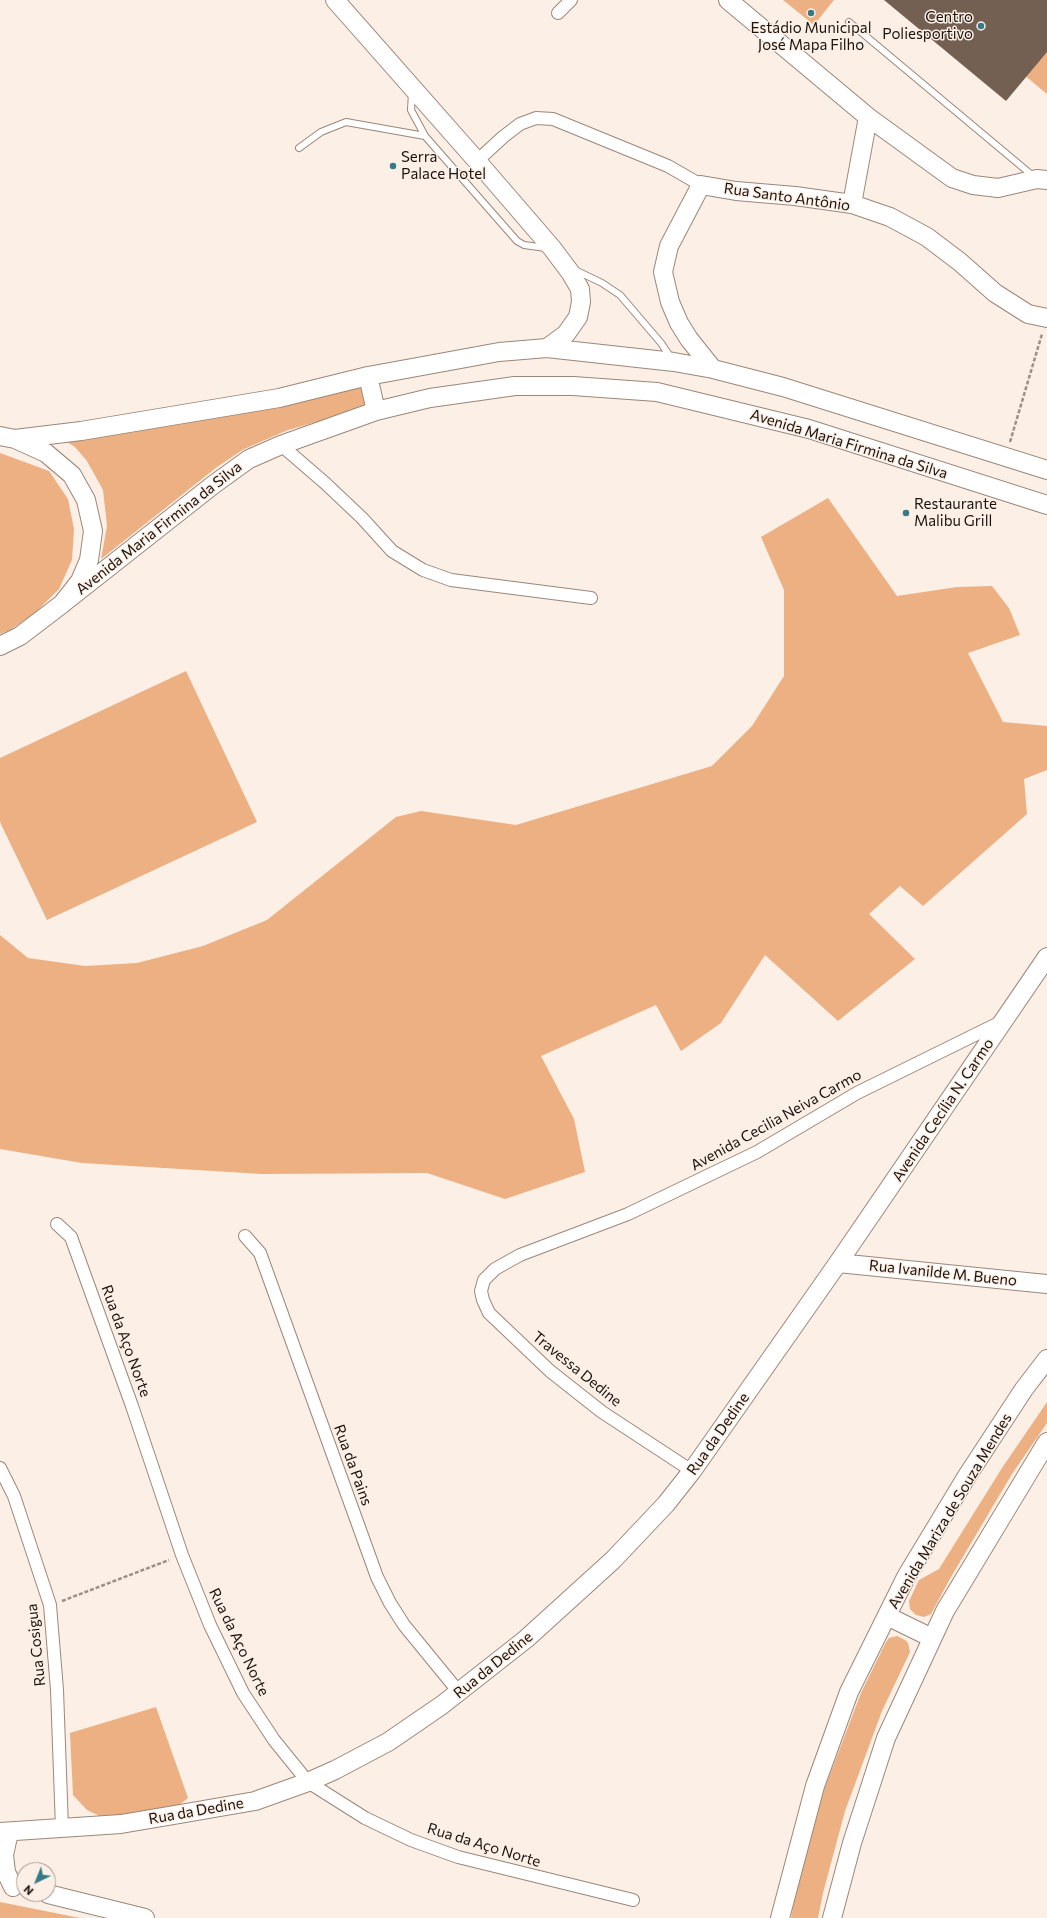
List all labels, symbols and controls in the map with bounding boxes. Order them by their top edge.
marker: Estádio Municipal José Mapa Filho [806,8,816,18]
place label: Centro Poliesportivo [882,8,973,43]
place label: Estádio Municipal José Mapa Filho [751,19,871,54]
marker: Centro Poliesportivo [976,21,986,31]
place label: Serra Palace Hotel [401,148,486,183]
marker: Serra Palace Hotel [388,161,398,171]
street label: Rua Santo Antônio [723,179,851,215]
street label: Avenida Maria Firmina da Silva [748,405,950,483]
street label: Avenida Maria Firmina da Silva [72,458,246,598]
place label: Restaurante Malibu Grill [914,495,997,530]
marker: Restaurante Malibu Grill [901,508,911,518]
street label: Avenida Cecília N. Carmo [888,1035,998,1185]
street label: Avenida Cecilia Neiva Carmo [688,1066,864,1174]
street label: Rua Ivanilde M. Bueno [868,1256,1018,1290]
street label: Rua da Aço Norte [97,1283,155,1399]
street label: Travessa Dedine [529,1328,625,1410]
street label: Rua da Dedine [683,1389,753,1479]
street label: Avenida Mariza de Souza Mendes [884,1410,1016,1612]
street label: Rua da Pains [330,1422,376,1508]
street label: Rua da Aço Norte [205,1585,273,1699]
street label: Rua Cosigua [23,1603,49,1687]
street label: Rua da Dedine [450,1628,536,1702]
street label: Rua da Dedine [147,1794,245,1828]
street label: Rua da Aço Norte [425,1819,543,1871]
north arrow [16,1862,56,1902]
text: N [21,1883,36,1898]

